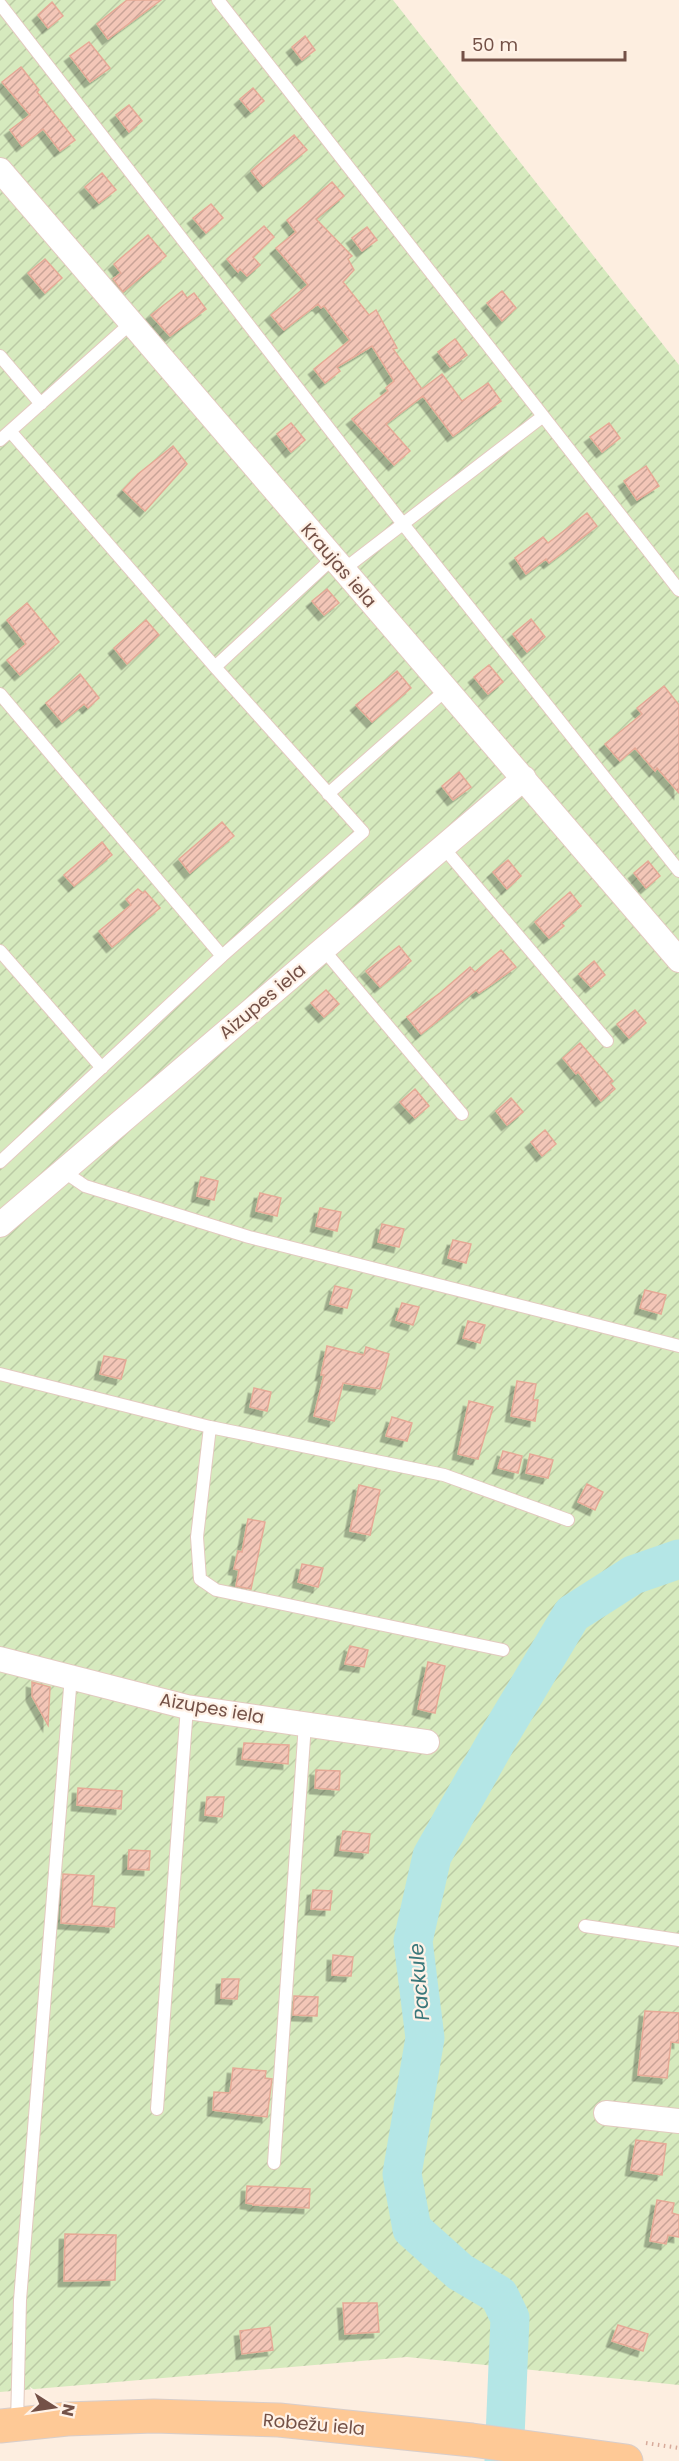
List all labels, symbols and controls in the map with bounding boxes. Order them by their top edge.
scale bar [463,24,625,62]
text: 50 m [472,32,518,57]
street label: Kraujas iela [295,517,383,613]
street label: Aizupes iela [213,957,311,1045]
street label: Aizupes iela [158,1686,266,1730]
water label: Packule [402,1942,436,2022]
north arrow [24,2377,84,2437]
text: N [56,2402,81,2418]
street label: Robežu iela [262,2407,366,2441]

